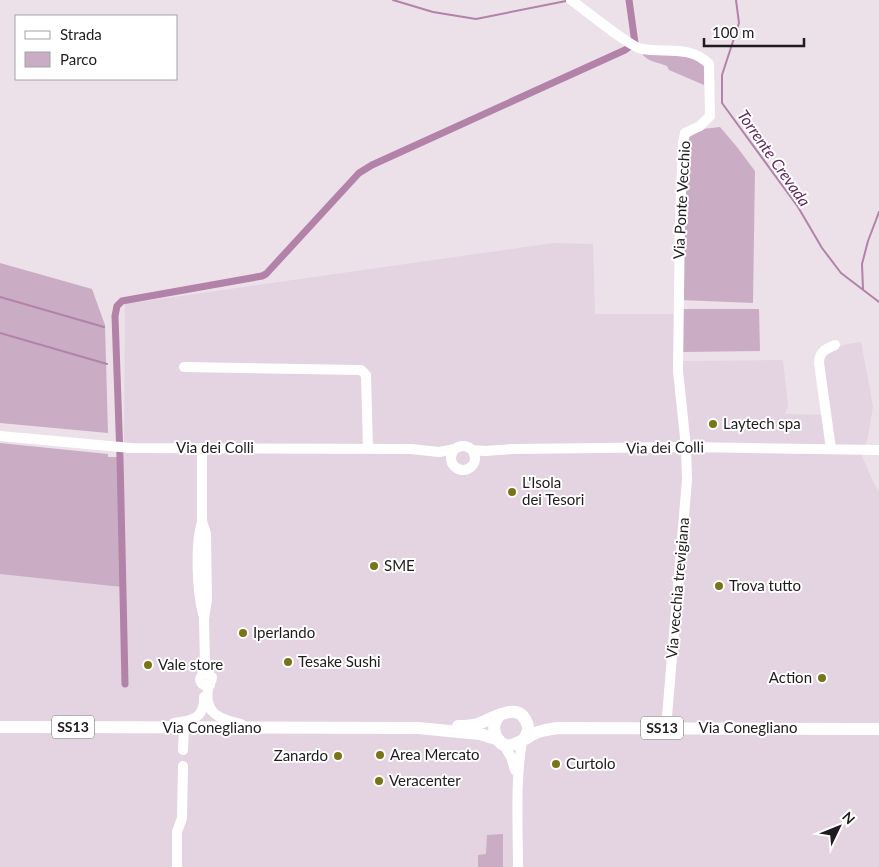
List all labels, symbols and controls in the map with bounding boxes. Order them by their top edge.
legend [15,15,178,80]
scale bar [704,15,804,47]
text: 100 m [712,23,754,41]
text: Strada [60,25,102,43]
text: Parco [60,50,97,68]
water label: Torrente Crevada [734,106,815,210]
street label: Via Ponte Vecchio [669,140,693,260]
place label: Laytech spa [723,414,801,432]
marker: Laytech spa [707,418,719,430]
street label: Via dei Colli [626,437,704,457]
street label: Via dei Colli [176,438,254,456]
place label: L'Isola dei Tesori [522,473,584,508]
marker: L'Isola dei Tesori [506,486,518,498]
street label: Via vecchia trevigiana [662,516,692,659]
place label: SME [384,556,415,574]
marker: SME [368,560,380,572]
place label: Trova tutto [729,576,801,594]
marker: Trova tutto [713,580,725,592]
place label: Iperlando [253,623,315,641]
marker: Iperlando [237,627,249,639]
place label: Tesake Sushi [298,652,381,670]
place label: Vale store [158,655,223,673]
marker: Tesake Sushi [282,656,294,668]
marker: Vale store [142,659,154,671]
place label: Action [769,668,812,686]
marker: Action [816,672,828,684]
road number: SS13 [52,716,94,739]
road number: SS13 [641,716,683,740]
street label: Via Conegliano [163,718,261,736]
street label: Via Conegliano [699,718,797,736]
place label: Area Mercato [390,745,480,763]
place label: Zanardo [274,746,328,764]
marker: Area Mercato [374,749,386,761]
marker: Zanardo [332,750,344,762]
place label: Curtolo [566,754,616,772]
marker: Curtolo [550,758,562,770]
place label: Veracenter [389,771,461,789]
marker: Veracenter [373,775,385,787]
north arrow [814,802,864,852]
text: N [839,808,859,828]

